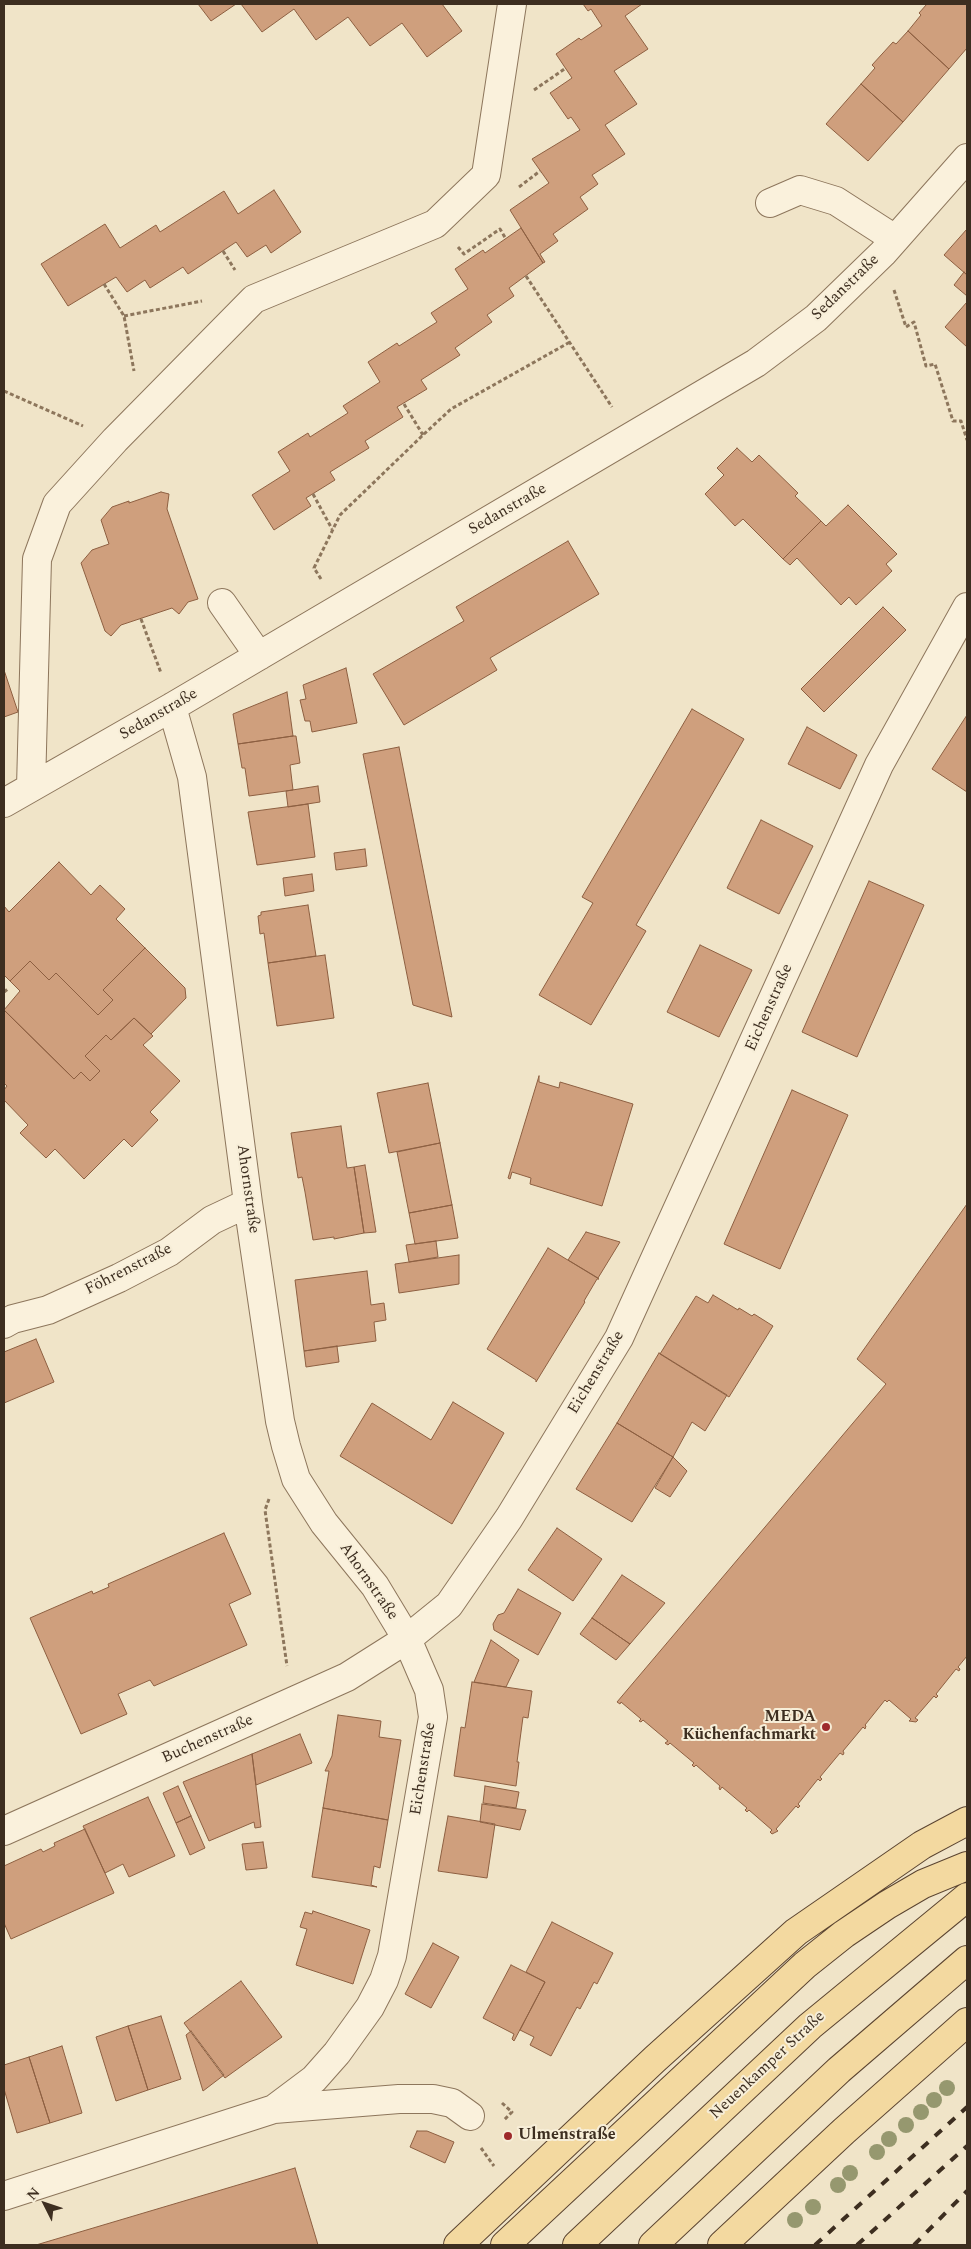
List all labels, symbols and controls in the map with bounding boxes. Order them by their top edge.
street label: Sedanstraße [808,251,884,325]
street label: Sedanstraße [466,480,550,540]
street label: Sedanstraße [117,685,201,745]
street label: Eichenstraße [742,961,798,1055]
street label: Ahornstraße [231,1143,263,1235]
street label: Föhrenstraße [82,1240,176,1300]
street label: Eichenstraße [565,1328,629,1418]
street label: Ahornstraße [334,1540,402,1624]
place label: MEDA Küchenfachmarkt [683,1708,816,1746]
street label: Buchenstraße [159,1711,257,1769]
street label: Eichenstraße [407,1721,441,1817]
marker: MEDA Küchenfachmarkt [820,1721,832,1733]
street label: Neuenkamper Straße [706,2008,830,2124]
place label: Ulmenstraße [518,2126,616,2146]
marker: Ulmenstraße [502,2130,514,2142]
north arrow [20,2179,70,2229]
text: N [22,2183,45,2205]

